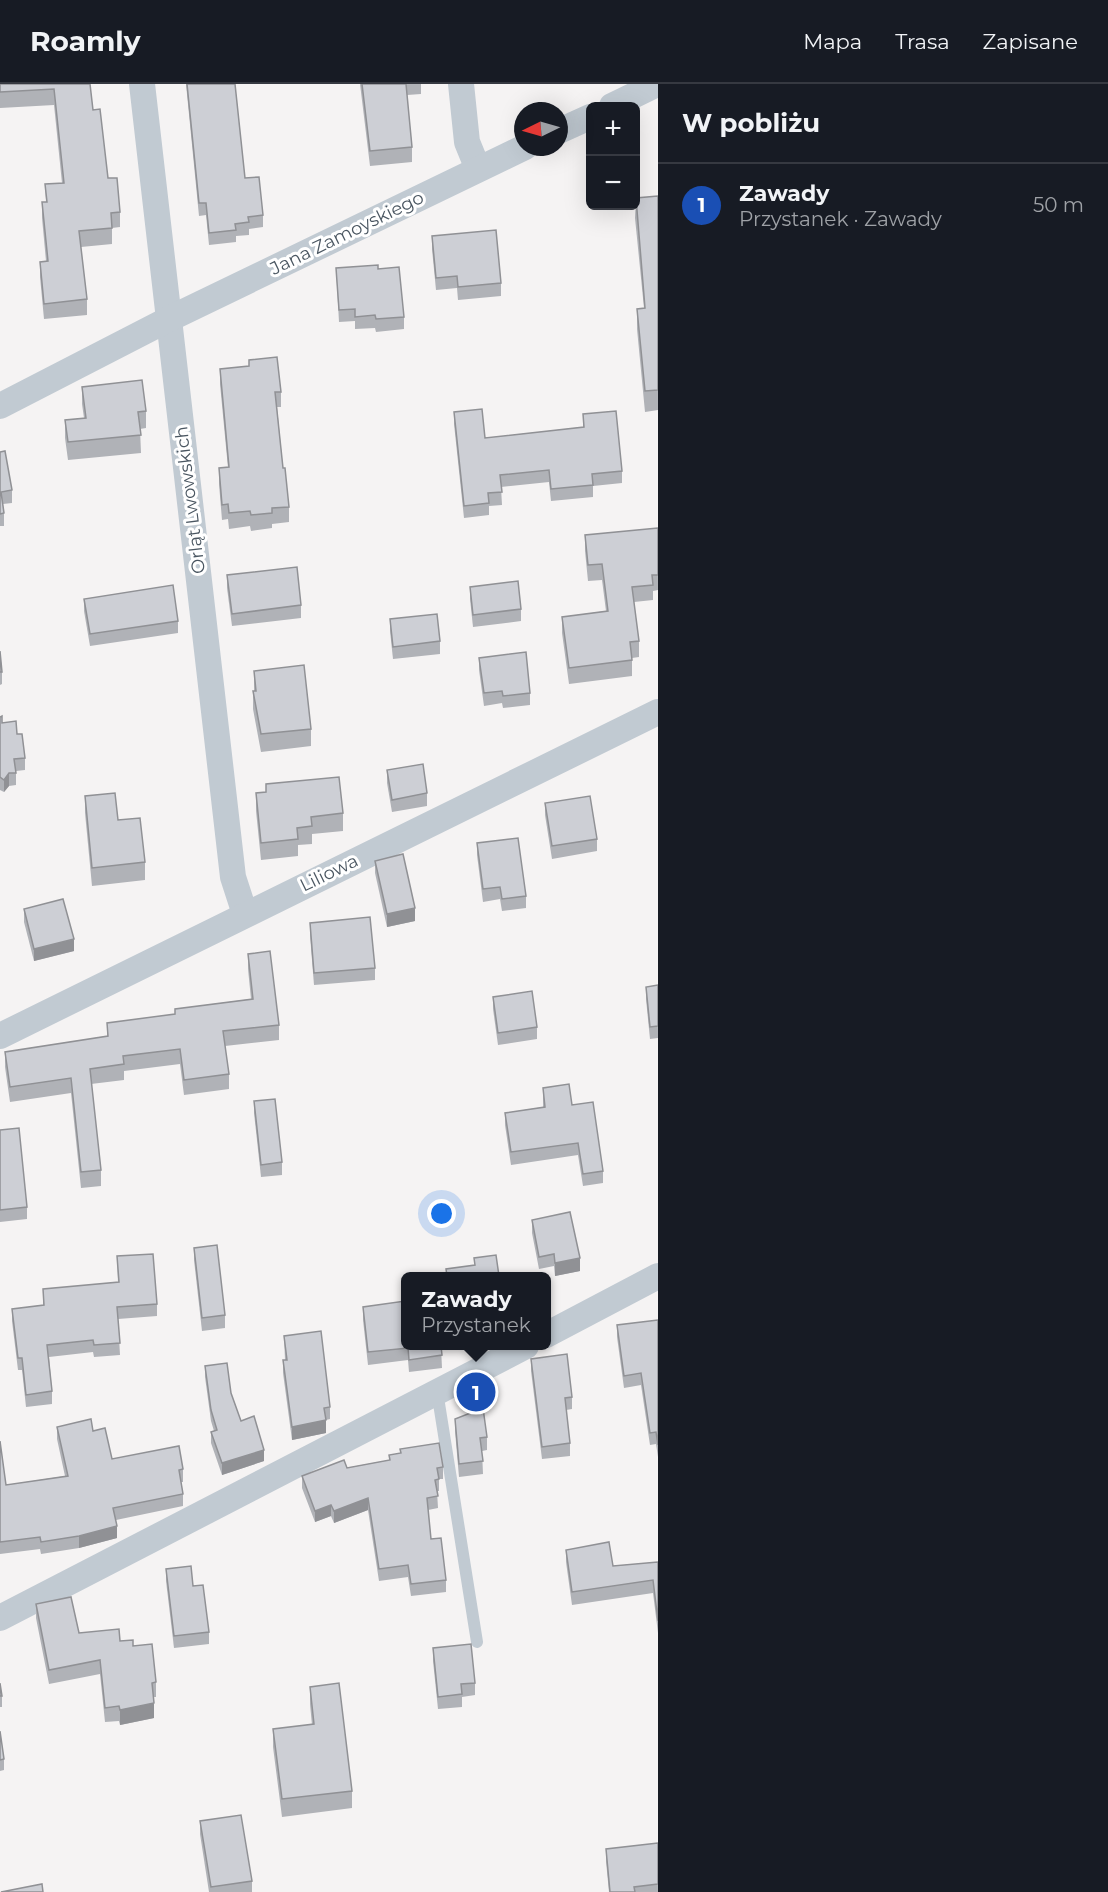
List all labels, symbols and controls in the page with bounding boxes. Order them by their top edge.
text: Roamly [30,24,140,58]
text: Mapa [803,29,862,54]
text: Trasa [895,29,950,54]
text: Zapisane [983,29,1078,54]
north arrow [514,102,568,156]
map controls [586,102,640,210]
button: + [586,102,640,156]
text: W pobliżu [682,107,820,139]
button: − [586,156,640,210]
text: Zawady [739,180,829,207]
street label: Jana Zamoyskiego [266,186,427,280]
text: 1 [698,193,705,217]
text: 50 m [1033,193,1084,217]
text: Przystanek · Zawady [739,207,942,231]
street label: Orląt Lwowskich [170,425,210,575]
street label: Liliowa [296,849,362,897]
your location [427,1199,456,1228]
popup [401,1272,551,1350]
text: Zawady [421,1286,512,1313]
text: Przystanek [421,1313,531,1337]
pin: 1 [456,1370,496,1414]

